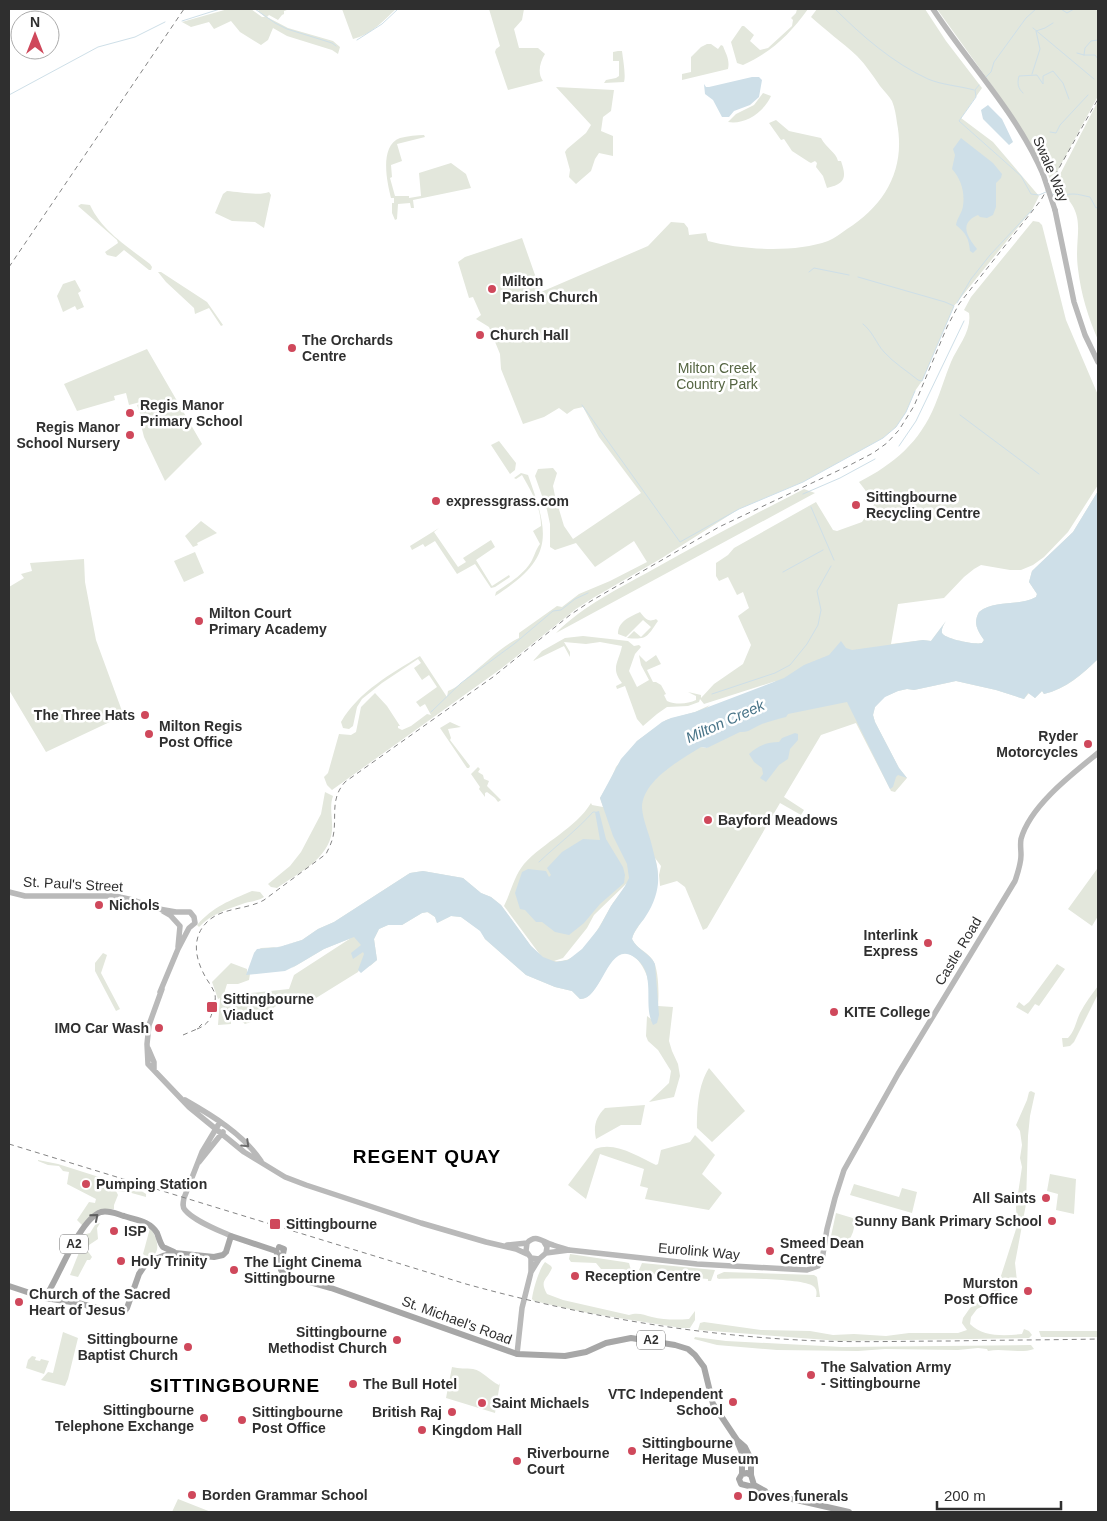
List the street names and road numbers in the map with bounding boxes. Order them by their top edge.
street label: Swale Way [1030,134,1072,204]
street label: St. Paul's Street [23,873,123,895]
street label: Castle Road [931,914,985,988]
road number: A2 [60,1234,88,1254]
street label: Eurolink Way [657,1239,741,1263]
street label: St. Michael's Road [400,1293,514,1347]
road number: A2 [637,1330,665,1350]

